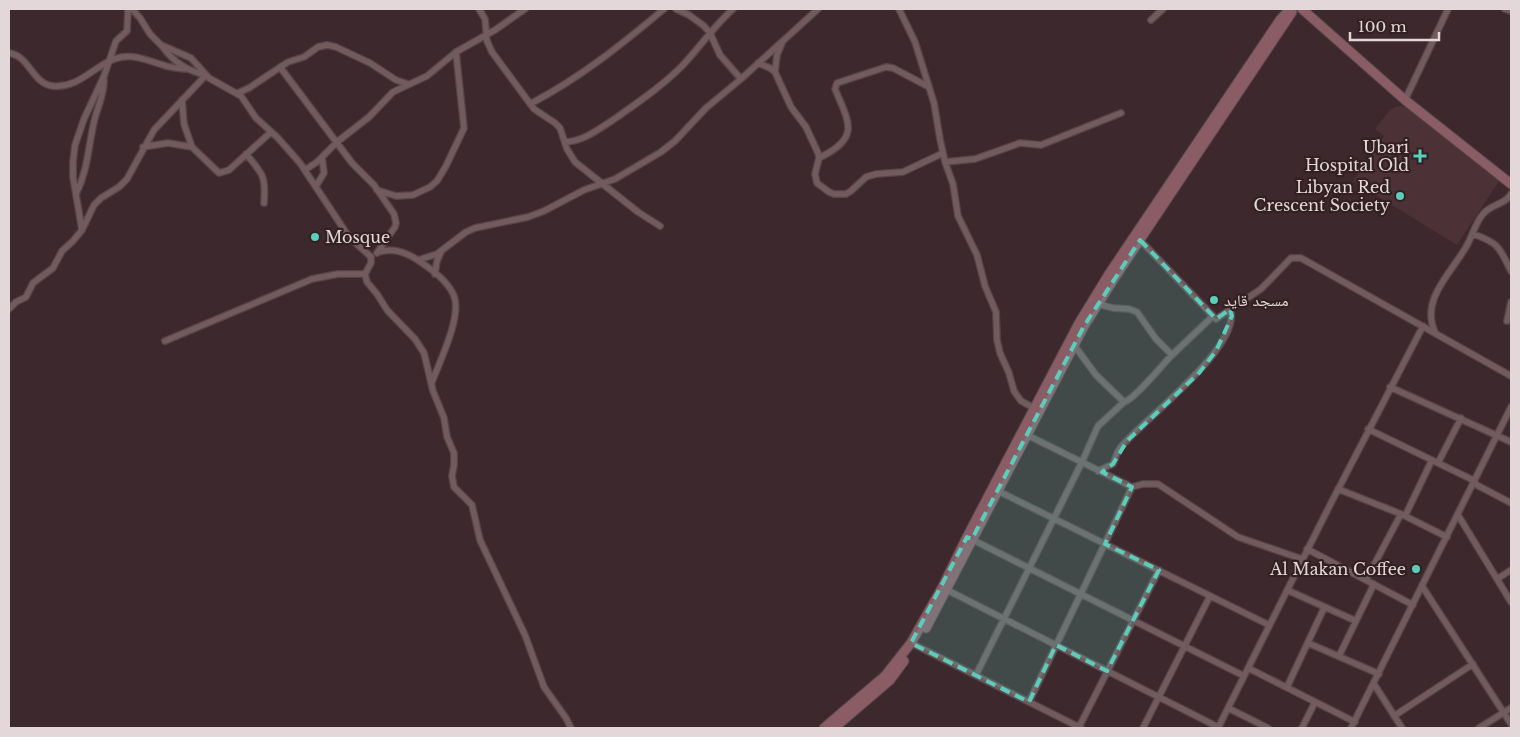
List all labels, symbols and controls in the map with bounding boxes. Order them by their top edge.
scale bar [1350,10,1439,42]
text: 100 m [1358,17,1407,36]
place label: Ubari Hospital Old [1305,137,1410,175]
marker: Ubari Hospital Old [1413,149,1427,163]
place label: Libyan Red Crescent Society [1254,177,1391,215]
marker: Libyan Red Crescent Society [1394,190,1406,202]
place label: Mosque [325,227,390,247]
marker: Mosque [309,231,321,243]
place label: مسجد قايد [1224,290,1289,310]
marker: مسجد قايد [1208,294,1220,306]
place label: Al Makan Coffee [1269,559,1406,579]
marker: Al Makan Coffee [1410,563,1422,575]

